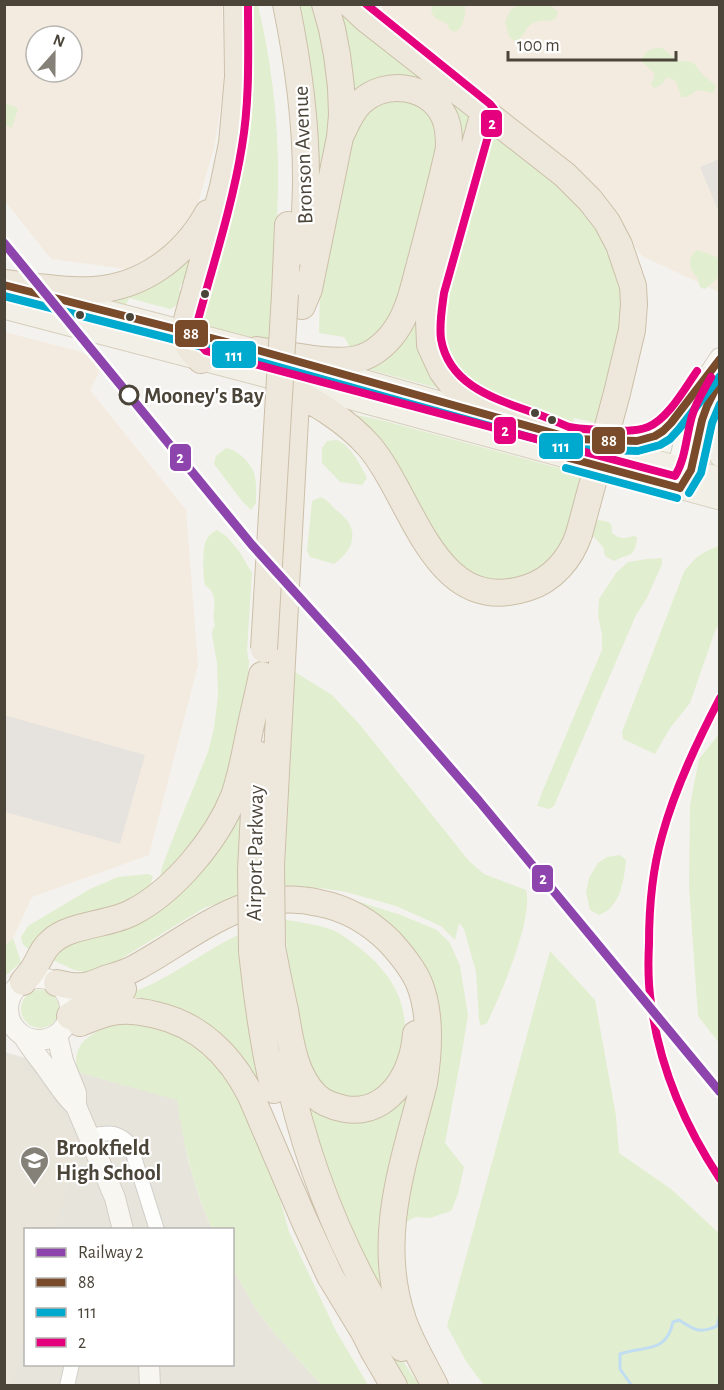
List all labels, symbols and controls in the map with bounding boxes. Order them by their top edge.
north arrow [24,24,84,84]
scale bar [508,24,676,62]
text: N [51,31,67,50]
text: 100 m [517,37,560,55]
street label: Bronson Avenue [290,85,316,225]
line badge: 2 [480,109,503,138]
text: 2 [488,116,496,132]
unlabelled marker [199,288,211,300]
unlabelled marker [74,309,86,321]
unlabelled marker [124,311,136,323]
line badge: 88 [174,319,209,348]
text: 88 [183,326,199,342]
line badge: 111 [211,340,257,369]
text: 111 [225,348,243,364]
marker: Mooney's Bay [119,385,139,405]
place label: Mooney's Bay [144,385,264,408]
unlabelled marker [529,407,541,419]
unlabelled marker [546,414,558,426]
line badge: 2 [493,416,517,445]
text: 2 [501,423,509,439]
line badge: 88 [591,426,626,455]
line badge: 111 [538,432,584,460]
text: 88 [601,433,617,449]
text: 111 [552,439,570,455]
line badge: 2 [169,443,192,472]
text: 2 [176,450,184,466]
street label: Airport Parkway [243,784,267,921]
line badge: 2 [531,864,554,893]
text: 2 [539,871,547,887]
place label: Brookfield High School [56,1137,161,1184]
school or university icon: Brookfield High School [19,1144,51,1186]
legend [24,1228,234,1366]
text: Railway 2 [78,1244,144,1262]
text: 88 [78,1274,95,1292]
text: 111 [78,1304,97,1322]
text: 2 [78,1334,86,1352]

